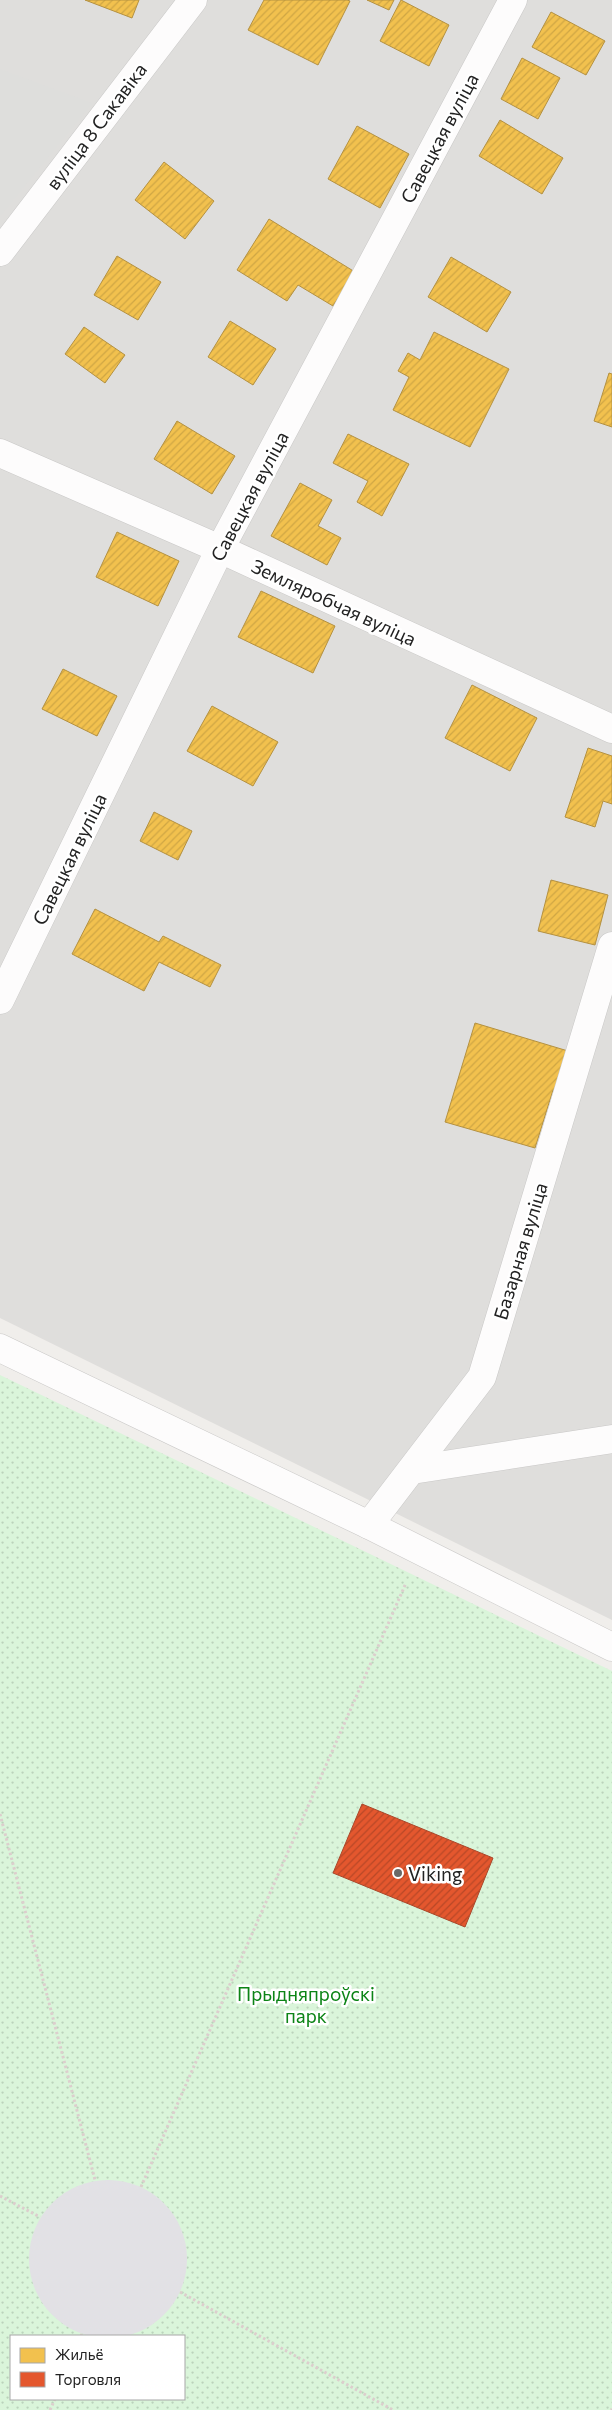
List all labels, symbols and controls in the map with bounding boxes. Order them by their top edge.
street label: вуліца 8 Сакавіка [41,58,151,194]
street label: Савецкая вуліца [395,69,483,207]
street label: Савецкая вуліца [205,427,293,565]
street label: Земляробчая вуліца [248,554,420,650]
street label: Савецкая вуліца [27,789,111,929]
street label: Базарная вуліца [488,1180,552,1322]
place label: Viking [408,1862,462,1885]
marker: Viking [392,1867,404,1879]
park label: Прыдняпроўскі парк [237,1982,375,2027]
legend [10,2335,185,2400]
text: Жильё [55,2345,103,2363]
text: Торговля [55,2370,121,2388]

